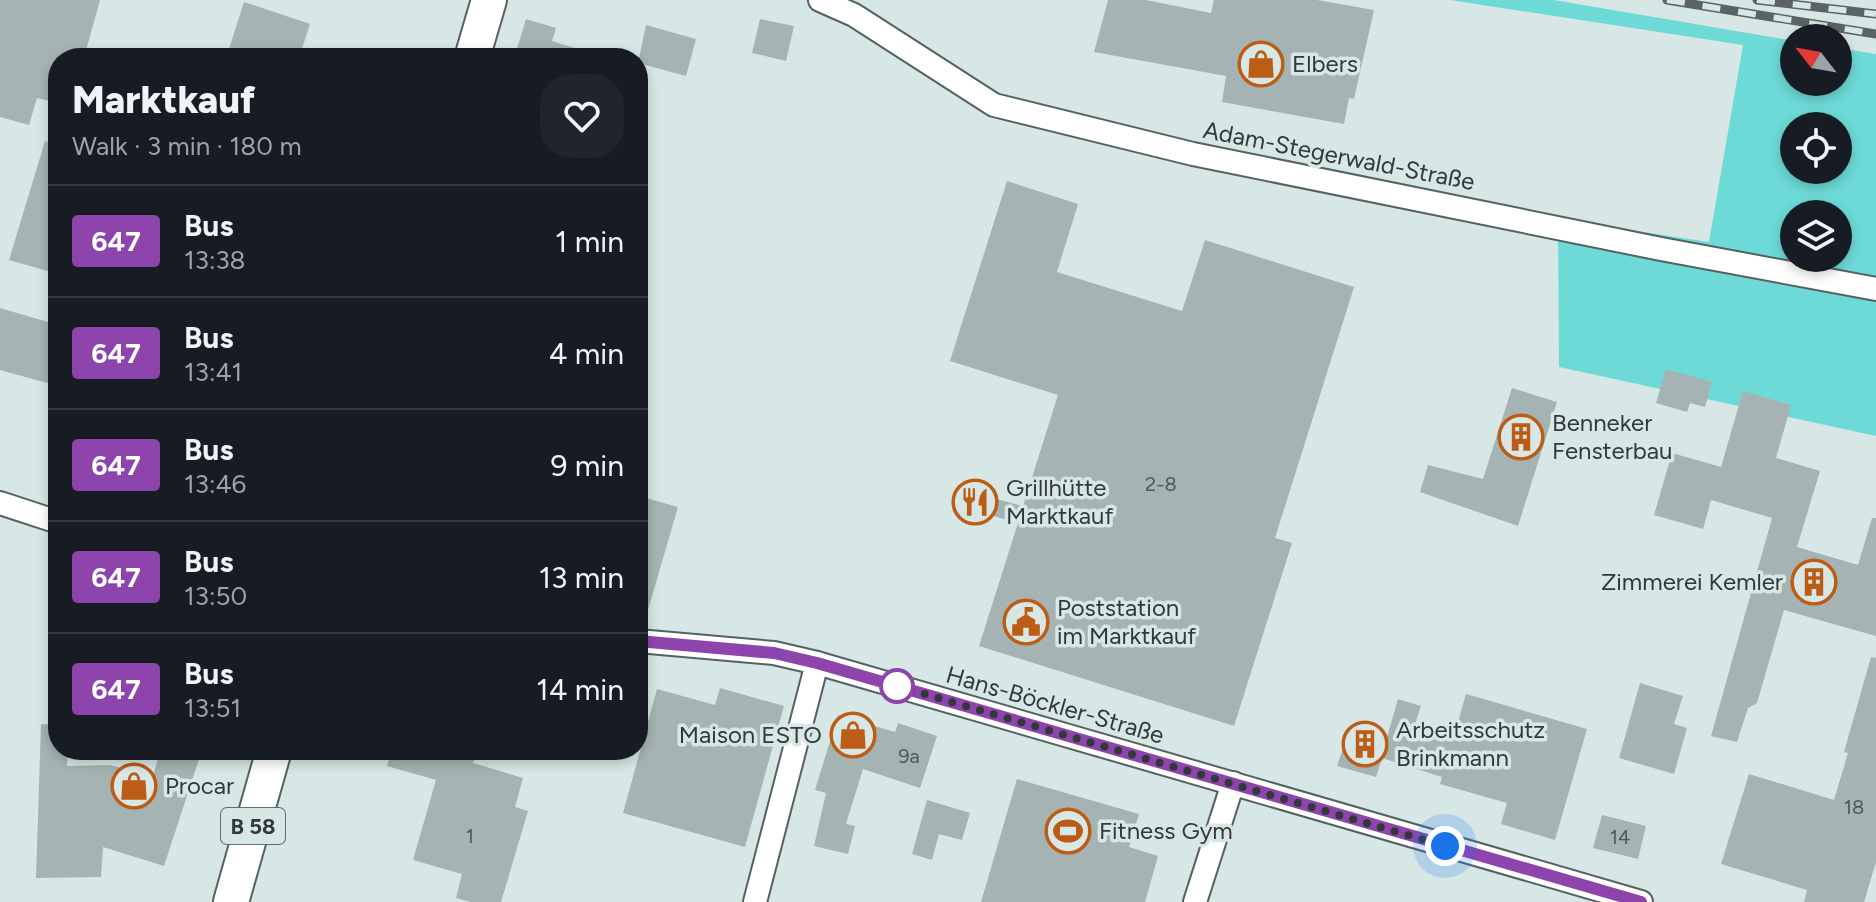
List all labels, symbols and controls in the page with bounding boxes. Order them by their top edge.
north arrow [1780,24,1852,96]
map controls [1780,24,1852,272]
shop icon: Elbers [1237,40,1285,88]
place label: Elbers [1292,49,1358,78]
button: heart [540,74,624,158]
text: Marktkauf [72,77,255,123]
button: locate [1780,112,1852,184]
street label: Adam-Stegerwald-Straße [1201,115,1477,196]
text: Walk · 3 min · 180 m [72,130,302,162]
button: layers [1780,200,1852,272]
text: Bus [184,207,233,244]
text: 1 min [555,223,624,260]
text: 647 [91,224,141,258]
text: 13:38 [184,244,246,276]
text: Bus [184,319,233,356]
text: 4 min [549,335,624,372]
text: 647 [91,336,141,370]
text: 13:41 [184,356,242,388]
place label: Benneker Fensterbau [1552,408,1673,465]
building icon: Benneker Fensterbau [1497,413,1545,461]
text: Bus [184,431,233,468]
text: 9 min [550,447,624,484]
text: 647 [91,448,141,482]
text: 13:46 [184,468,246,500]
house number: 2-8 [1145,472,1177,496]
place label: Grillhütte Marktkauf [1006,473,1113,530]
restaurant icon: Grillhütte Marktkauf [951,478,999,526]
text: Bus [184,543,233,580]
building icon: Zimmerei Kemler [1790,558,1838,606]
text: 13 min [539,559,624,596]
text: 647 [91,560,141,594]
place label: Zimmerei Kemler [1601,567,1783,596]
text: 13:50 [184,580,247,612]
place label: Poststation im Marktkauf [1057,593,1196,650]
public building icon: Poststation im Marktkauf [1002,598,1050,646]
text: Bus [184,655,233,692]
street label: Hans-Böckler-Straße [943,660,1167,750]
unlabelled marker [880,669,914,703]
text: 14 min [536,671,624,708]
text: 647 [91,672,141,706]
text: 13:51 [184,692,241,724]
shop icon: Maison ESTO [829,711,877,759]
place label: Arbeitsschutz Brinkmann [1396,715,1545,772]
place label: Maison ESTO [679,720,822,749]
building icon: Arbeitsschutz Brinkmann [1341,720,1389,768]
house number: 9a [898,744,920,768]
shop icon: Procar [110,762,158,810]
place label: Procar [165,771,234,800]
house number: 18 [1844,795,1864,819]
sports icon: Fitness Gym [1044,807,1092,855]
road number: B 58 [221,808,285,844]
place label: Fitness Gym [1099,816,1233,845]
house number: 1 [466,824,474,848]
house number: 14 [1610,825,1630,849]
your location [1425,826,1465,866]

